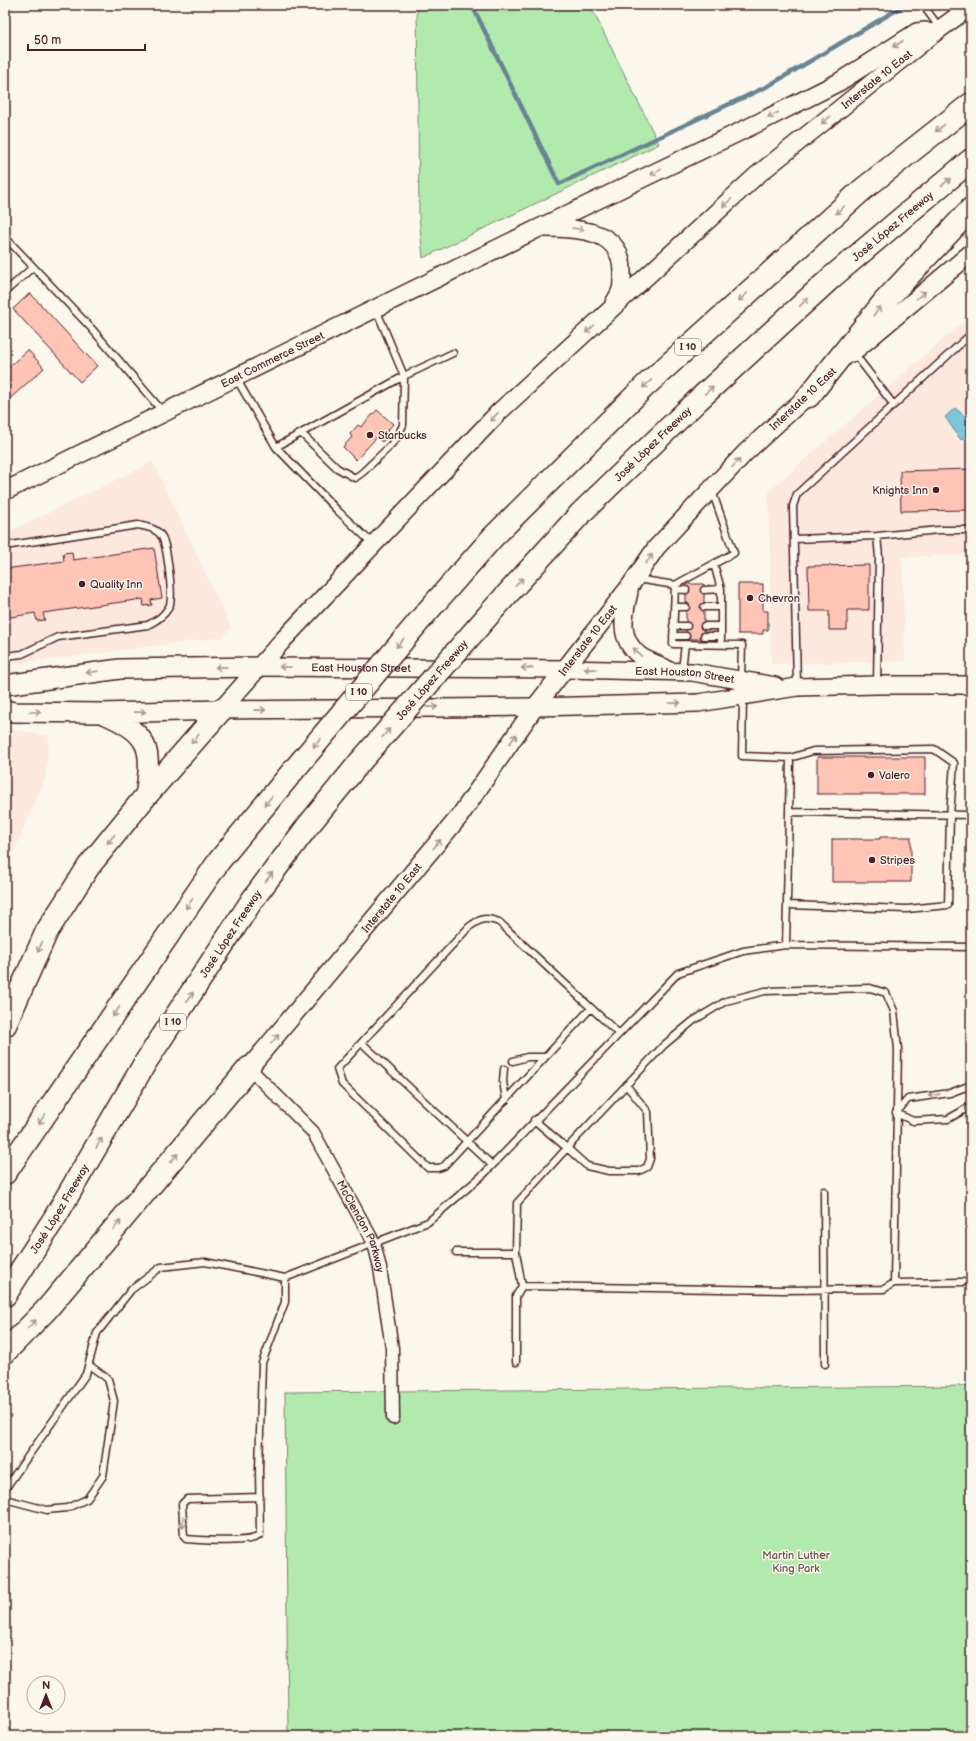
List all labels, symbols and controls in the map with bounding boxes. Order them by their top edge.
scale bar [28,26,145,52]
text: 50 m [34,33,61,48]
one-way arrow [892,41,904,49]
street label: Interstate 10 East [839,47,915,111]
one-way arrow [767,112,779,120]
one-way arrow [821,115,832,124]
one-way arrow [935,123,946,132]
one-way arrow [650,169,662,176]
one-way arrow [940,177,951,186]
street label: José López Freeway [849,188,936,264]
one-way arrow [722,198,732,208]
one-way arrow [835,205,845,215]
one-way arrow [571,225,584,233]
one-way arrow [915,291,926,300]
one-way arrow [738,292,748,302]
one-way arrow [799,298,810,307]
one-way arrow [872,306,881,316]
one-way arrow [585,324,595,334]
street label: East Commerce Street [219,328,327,390]
road number: I 10 [675,339,701,355]
street label: Interstate 10 East [767,364,839,433]
one-way arrow [642,379,652,389]
one-way arrow [704,386,714,395]
street label: José López Freeway [611,404,694,484]
one-way arrow [489,412,499,422]
place label: Starbucks [378,429,427,442]
marker: Starbucks [365,430,375,440]
one-way arrow [731,458,741,468]
place label: Knights Inn [872,484,928,497]
marker: Knights Inn [931,485,941,495]
one-way arrow [645,554,653,565]
one-way arrow [514,577,523,587]
place label: Quality Inn [90,578,142,591]
marker: Quality Inn [77,579,87,589]
place label: Chevron [758,592,800,605]
marker: Chevron [745,593,755,603]
street label: Interstate 10 East [556,602,620,678]
street label: José López Freeway [393,637,470,723]
one-way arrow [396,638,405,649]
one-way arrow [631,648,642,657]
street label: East Houston Street [311,661,411,674]
one-way arrow [215,663,228,671]
one-way arrow [279,663,292,671]
one-way arrow [521,664,534,672]
street label: East Houston Street [635,664,736,686]
one-way arrow [584,665,597,673]
one-way arrow [85,669,98,676]
road number: I 10 [346,684,372,700]
one-way arrow [668,700,681,707]
one-way arrow [425,703,438,711]
one-way arrow [253,706,266,713]
one-way arrow [28,708,41,716]
one-way arrow [133,708,146,716]
one-way arrow [381,727,390,738]
one-way arrow [191,734,200,745]
one-way arrow [509,734,517,745]
one-way arrow [312,737,321,748]
place label: Valero [879,769,910,782]
marker: Valero [866,770,876,780]
one-way arrow [263,796,272,807]
one-way arrow [107,833,116,844]
one-way arrow [432,839,441,850]
place label: Stripes [880,854,915,867]
marker: Stripes [867,855,877,865]
street label: Interstate 10 East [359,860,425,935]
one-way arrow [265,872,274,883]
street label: José López Freeway [197,887,264,980]
one-way arrow [185,899,193,910]
one-way arrow [36,940,43,952]
one-way arrow [186,991,194,1003]
one-way arrow [112,1006,120,1017]
road number: I 10 [160,1014,186,1030]
one-way arrow [270,1033,279,1044]
one-way arrow [928,1091,941,1099]
one-way arrow [38,1113,46,1124]
one-way arrow [95,1137,103,1149]
one-way arrow [170,1152,179,1163]
street label: José López Freeway [27,1162,91,1256]
street label: McClendon Parkway [334,1178,387,1273]
one-way arrow [112,1220,121,1231]
one-way arrow [27,1319,37,1329]
one-way arrow [179,1515,187,1528]
park label: Martin Luther King Park [762,1549,831,1575]
north arrow [26,1675,66,1715]
text: N [42,1679,50,1692]

